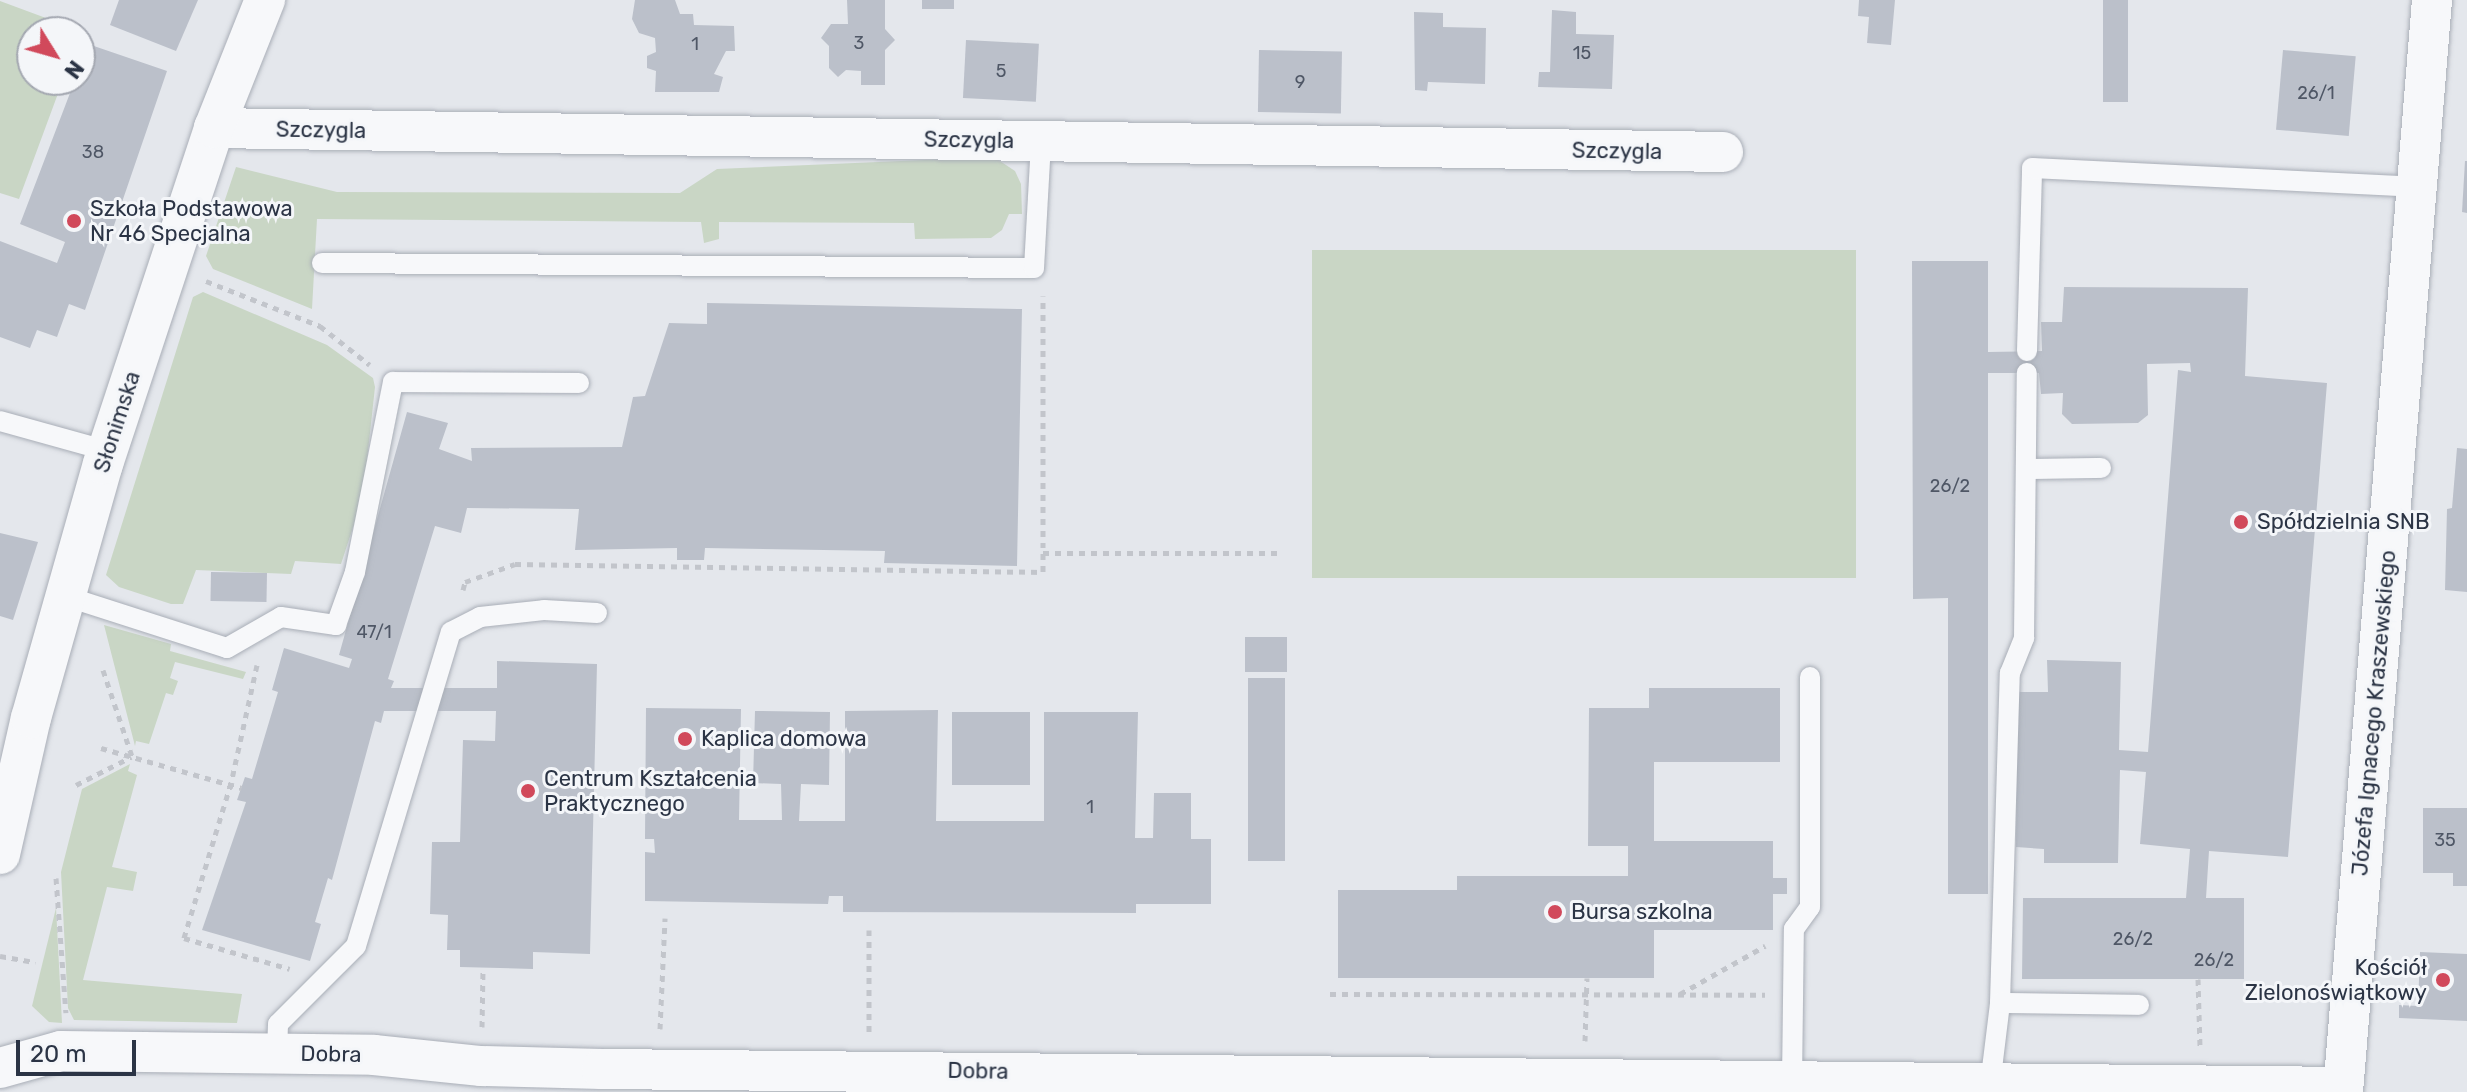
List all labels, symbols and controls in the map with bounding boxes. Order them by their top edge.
north arrow [16,16,96,96]
house number: 3 [854,32,864,54]
house number: 1 [691,33,699,55]
house number: 15 [1573,42,1591,64]
text: N [58,55,90,84]
house number: 5 [996,60,1006,82]
house number: 9 [1295,71,1305,93]
house number: 26/1 [2297,82,2335,104]
street label: Szczygla [276,116,366,144]
street label: Szczygla [924,126,1014,154]
street label: Szczygla [1572,137,1662,165]
house number: 38 [82,141,104,163]
place label: Szkoła Podstawowa Nr 46 Specjalna [90,195,293,246]
marker: Szkoła Podstawowa Nr 46 Specjalna [65,212,83,230]
street label: Słonimska [88,368,146,476]
house number: 26/2 [1930,475,1970,497]
place label: Spółdzielnia SNB [2257,509,2430,535]
marker: Spółdzielnia SNB [2232,513,2250,531]
street label: Józefa Ignacego Kraszewskiego [2347,549,2401,877]
house number: 47/1 [356,621,392,643]
place label: Kaplica domowa [701,726,867,752]
marker: Kaplica domowa [676,730,694,748]
place label: Centrum Kształcenia Praktycznego [544,765,757,816]
marker: Centrum Kształcenia Praktycznego [519,782,537,800]
house number: 1 [1086,796,1094,818]
house number: 35 [2434,829,2456,851]
place label: Bursa szkolna [1571,899,1713,925]
marker: Bursa szkolna [1546,903,1564,921]
house number: 26/2 [2113,928,2153,950]
house number: 26/2 [2194,949,2234,971]
place label: Kościół Zielonoświątkowy [2245,954,2427,1006]
marker: Kościół Zielonoświątkowy [2434,971,2452,989]
scale bar [20,1024,140,1074]
text: 20 m [30,1040,87,1068]
street label: Dobra [300,1040,362,1068]
street label: Dobra [947,1057,1009,1085]

